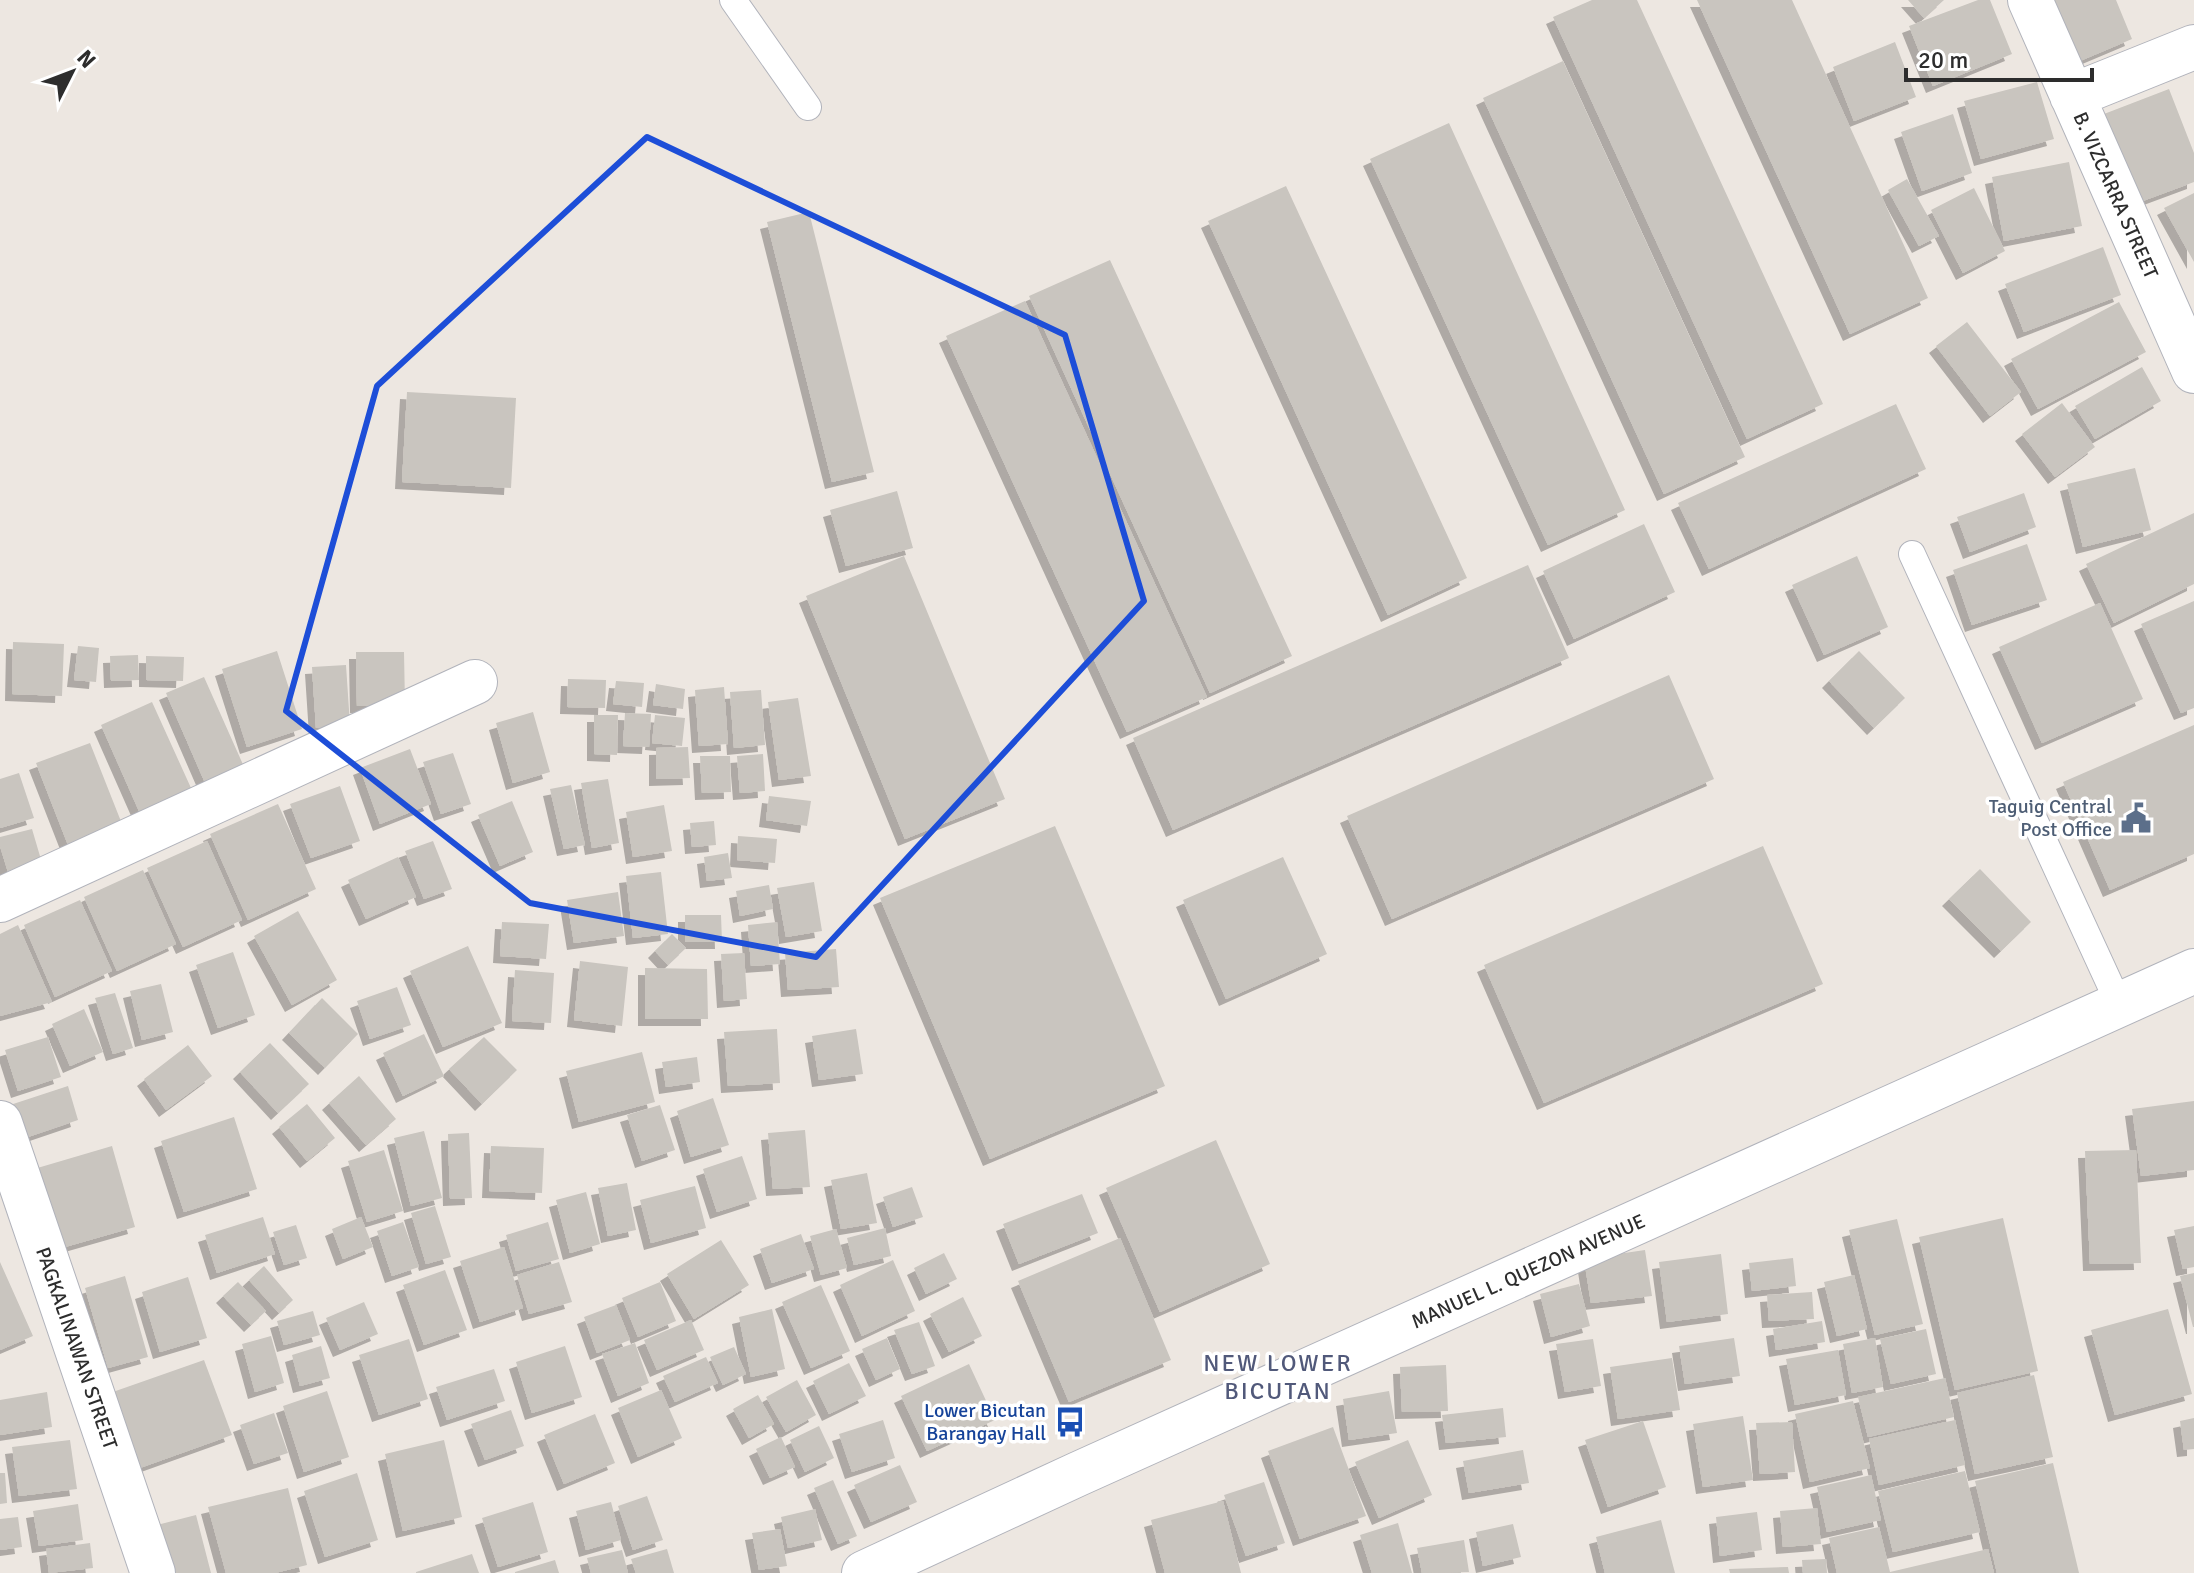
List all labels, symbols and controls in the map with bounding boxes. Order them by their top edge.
north arrow [32,32,112,112]
scale bar [1906,32,2092,82]
text: N [71,44,102,74]
text: 20 m [1918,45,1968,75]
street label: B. VIZCARRA STREET [2068,108,2164,283]
place label: Taguig Central Post Office [1989,794,2112,842]
public building icon: Taguig Central Post Office [2119,801,2153,835]
street label: MANUEL L. QUEZON AVENUE [1407,1209,1649,1334]
street label: PAGKALINAWAN STREET [30,1244,123,1453]
district label: NEW LOWER BICUTAN [1203,1348,1353,1406]
place label: Lower Bicutan Barangay Hall [924,1398,1046,1446]
bus stop icon: Lower Bicutan Barangay Hall [1053,1405,1087,1439]

